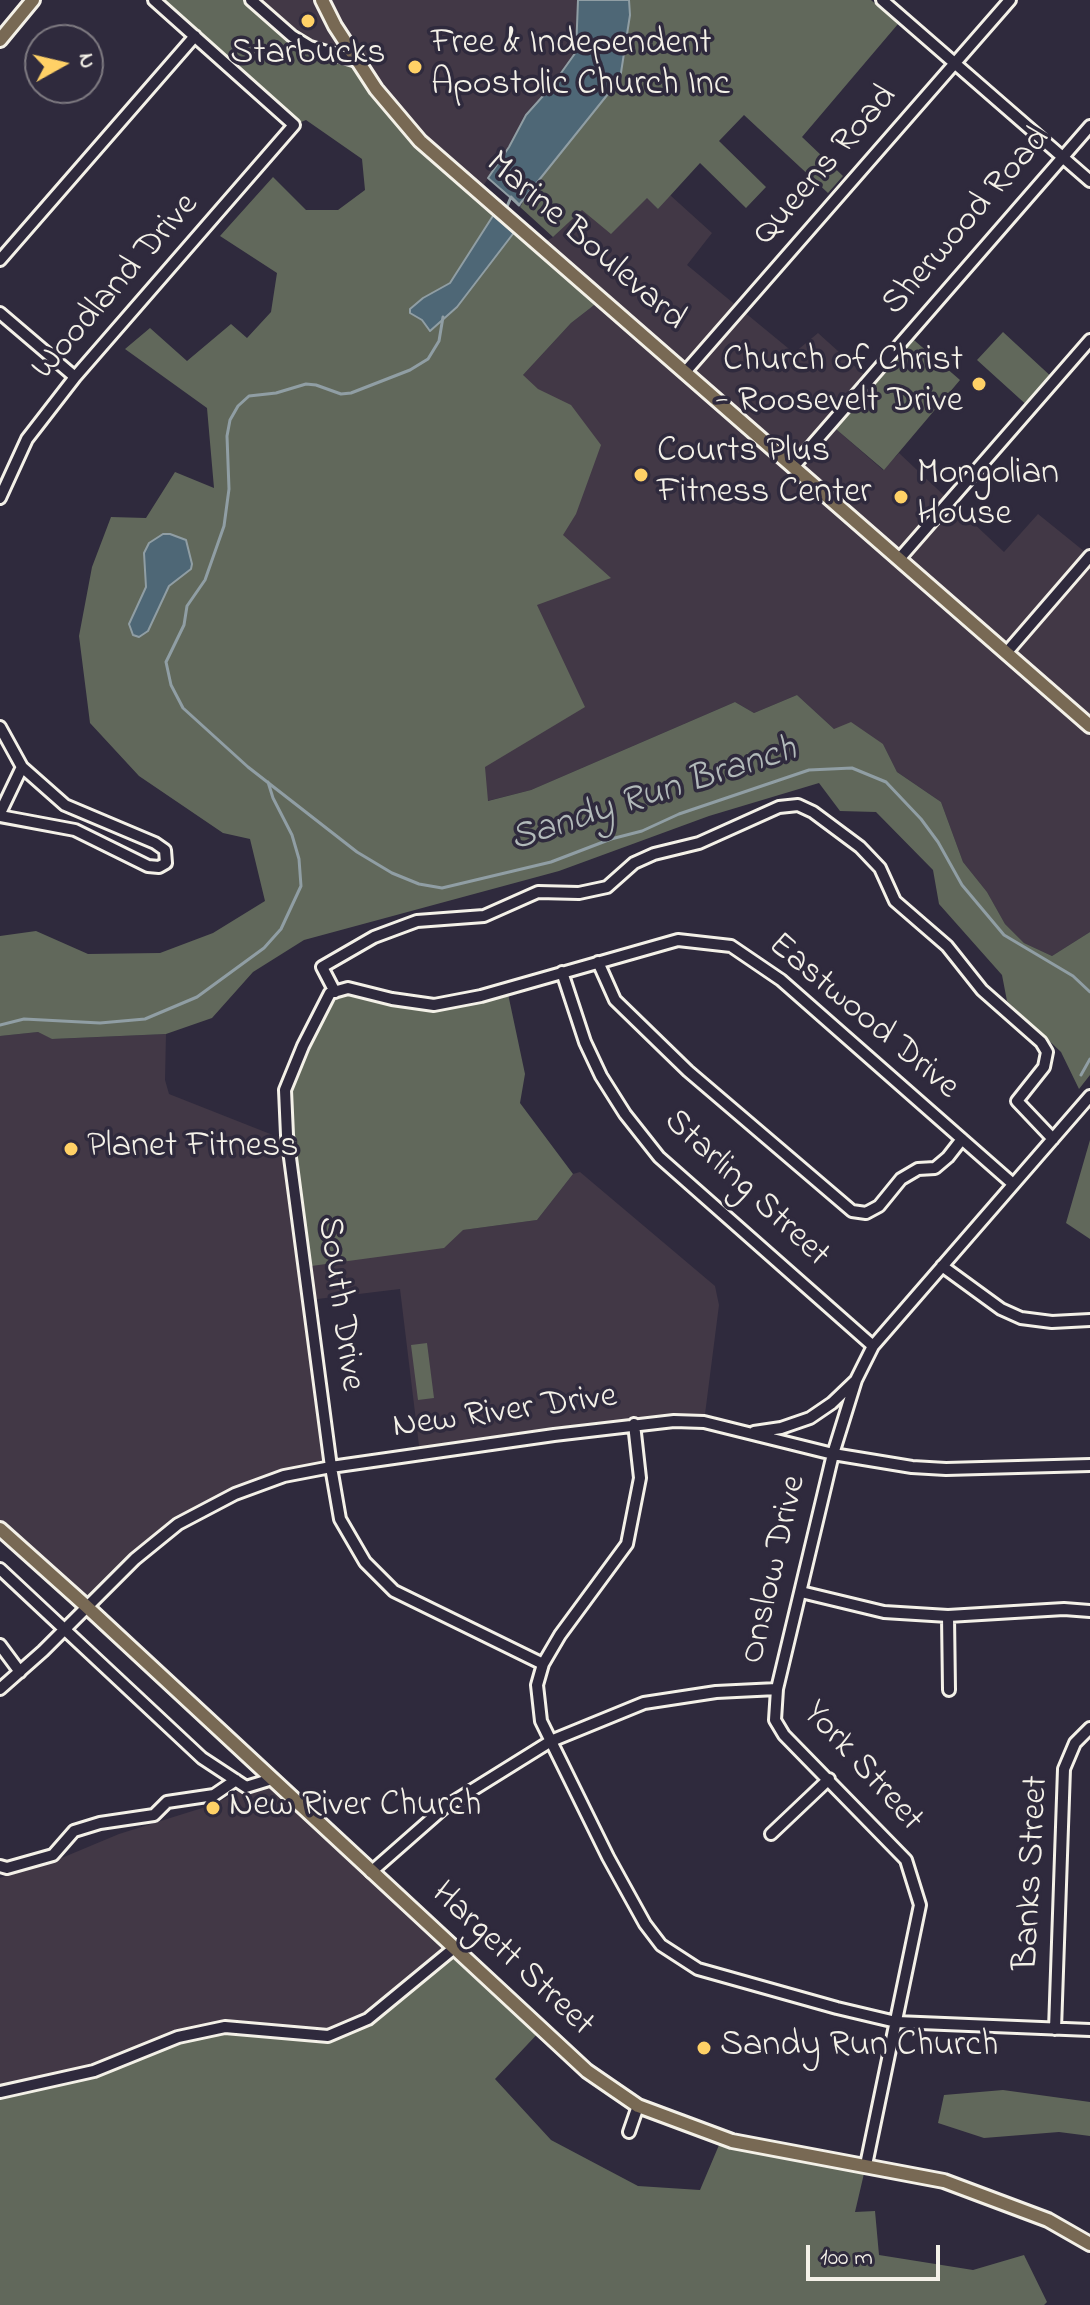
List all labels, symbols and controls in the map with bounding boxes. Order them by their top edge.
marker: Starbucks [299,12,317,30]
north arrow [24,24,104,104]
place label: Free & Independent Apostolic Church Inc [431,24,730,109]
place label: Starbucks [230,34,386,78]
text: N [69,51,103,71]
marker: Free & Independent Apostolic Church Inc [406,58,424,76]
street label: Queens Road [745,78,909,256]
street label: Sherwood Road [874,120,1062,326]
street label: Marine Boulevard [475,144,693,342]
street label: Woodland Drive [24,186,210,390]
place label: Church of Christ - Roosevelt Drive [715,341,963,426]
marker: Church of Christ - Roosevelt Drive [970,375,988,393]
place label: Courts Plus Fitness Center [657,432,871,517]
place label: Mongolian House [917,454,1059,539]
marker: Courts Plus Fitness Center [632,466,650,484]
marker: Mongolian House [892,488,910,506]
water label: Sandy Run Branch [505,729,803,865]
street label: Eastwood Drive [757,925,967,1111]
street label: Starling Street [653,1102,837,1278]
place label: Planet Fitness [87,1127,299,1171]
marker: Planet Fitness [62,1140,80,1158]
street label: South Drive [304,1214,372,1394]
street label: New River Drive [390,1377,620,1451]
street label: Onslow Drive [733,1471,819,1669]
street label: York Street [791,1694,931,1842]
street label: Banks Street [1007,1774,1061,1972]
place label: New River Church [229,1786,481,1830]
marker: New River Church [204,1799,222,1817]
street label: Hargett Street [420,1874,602,2048]
place label: Sandy Run Church [720,2026,998,2070]
marker: Sandy Run Church [695,2039,713,2057]
scale bar [810,2229,944,2279]
text: 100 m [820,2241,873,2276]

